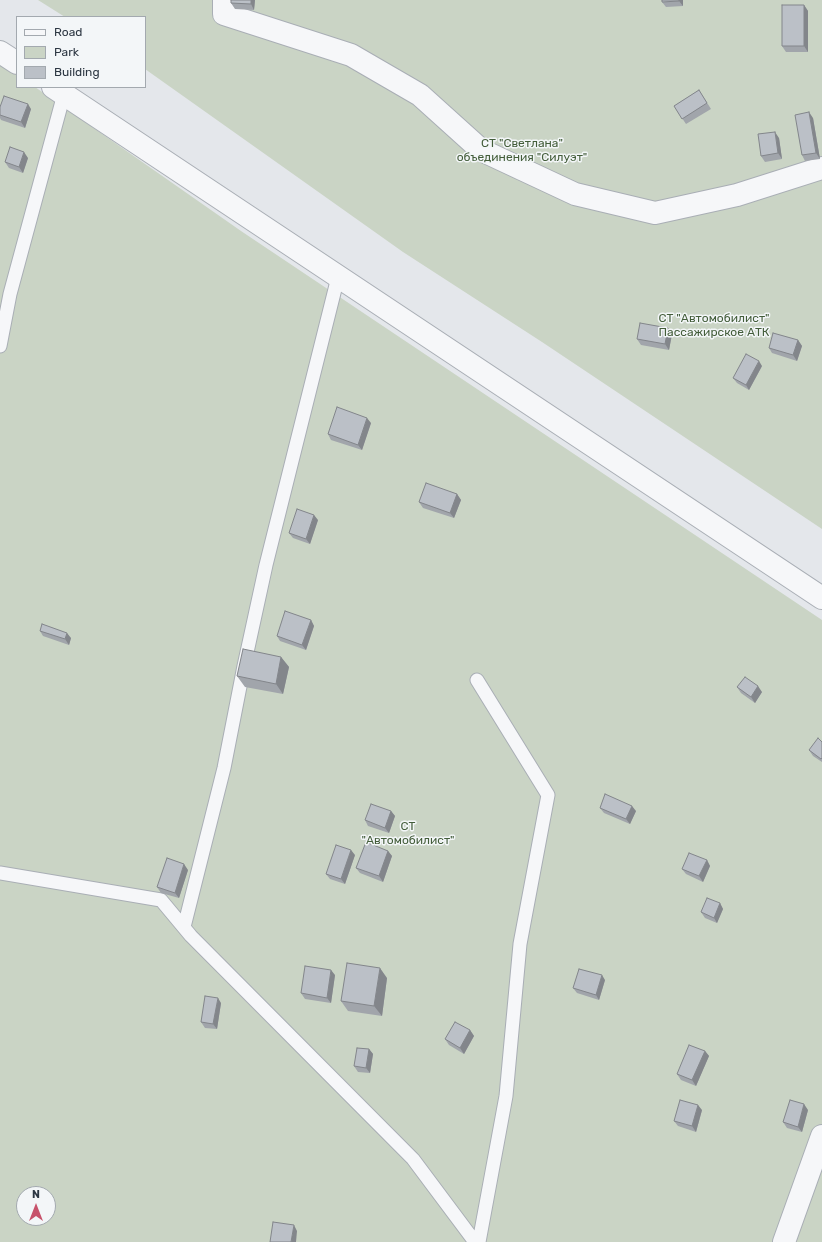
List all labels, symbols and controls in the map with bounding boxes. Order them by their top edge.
legend [16,16,146,88]
text: Road [54,25,82,39]
text: Park [54,45,79,59]
text: Building [54,65,100,79]
park label: СТ "Светлана" объединения "Силуэт" [457,137,587,165]
park label: СТ "Автомобилист" Пассажирское АТК [658,312,770,340]
park label: СТ "Автомобилист" [361,820,455,848]
north arrow [16,1186,56,1226]
text: N [32,1188,40,1201]

